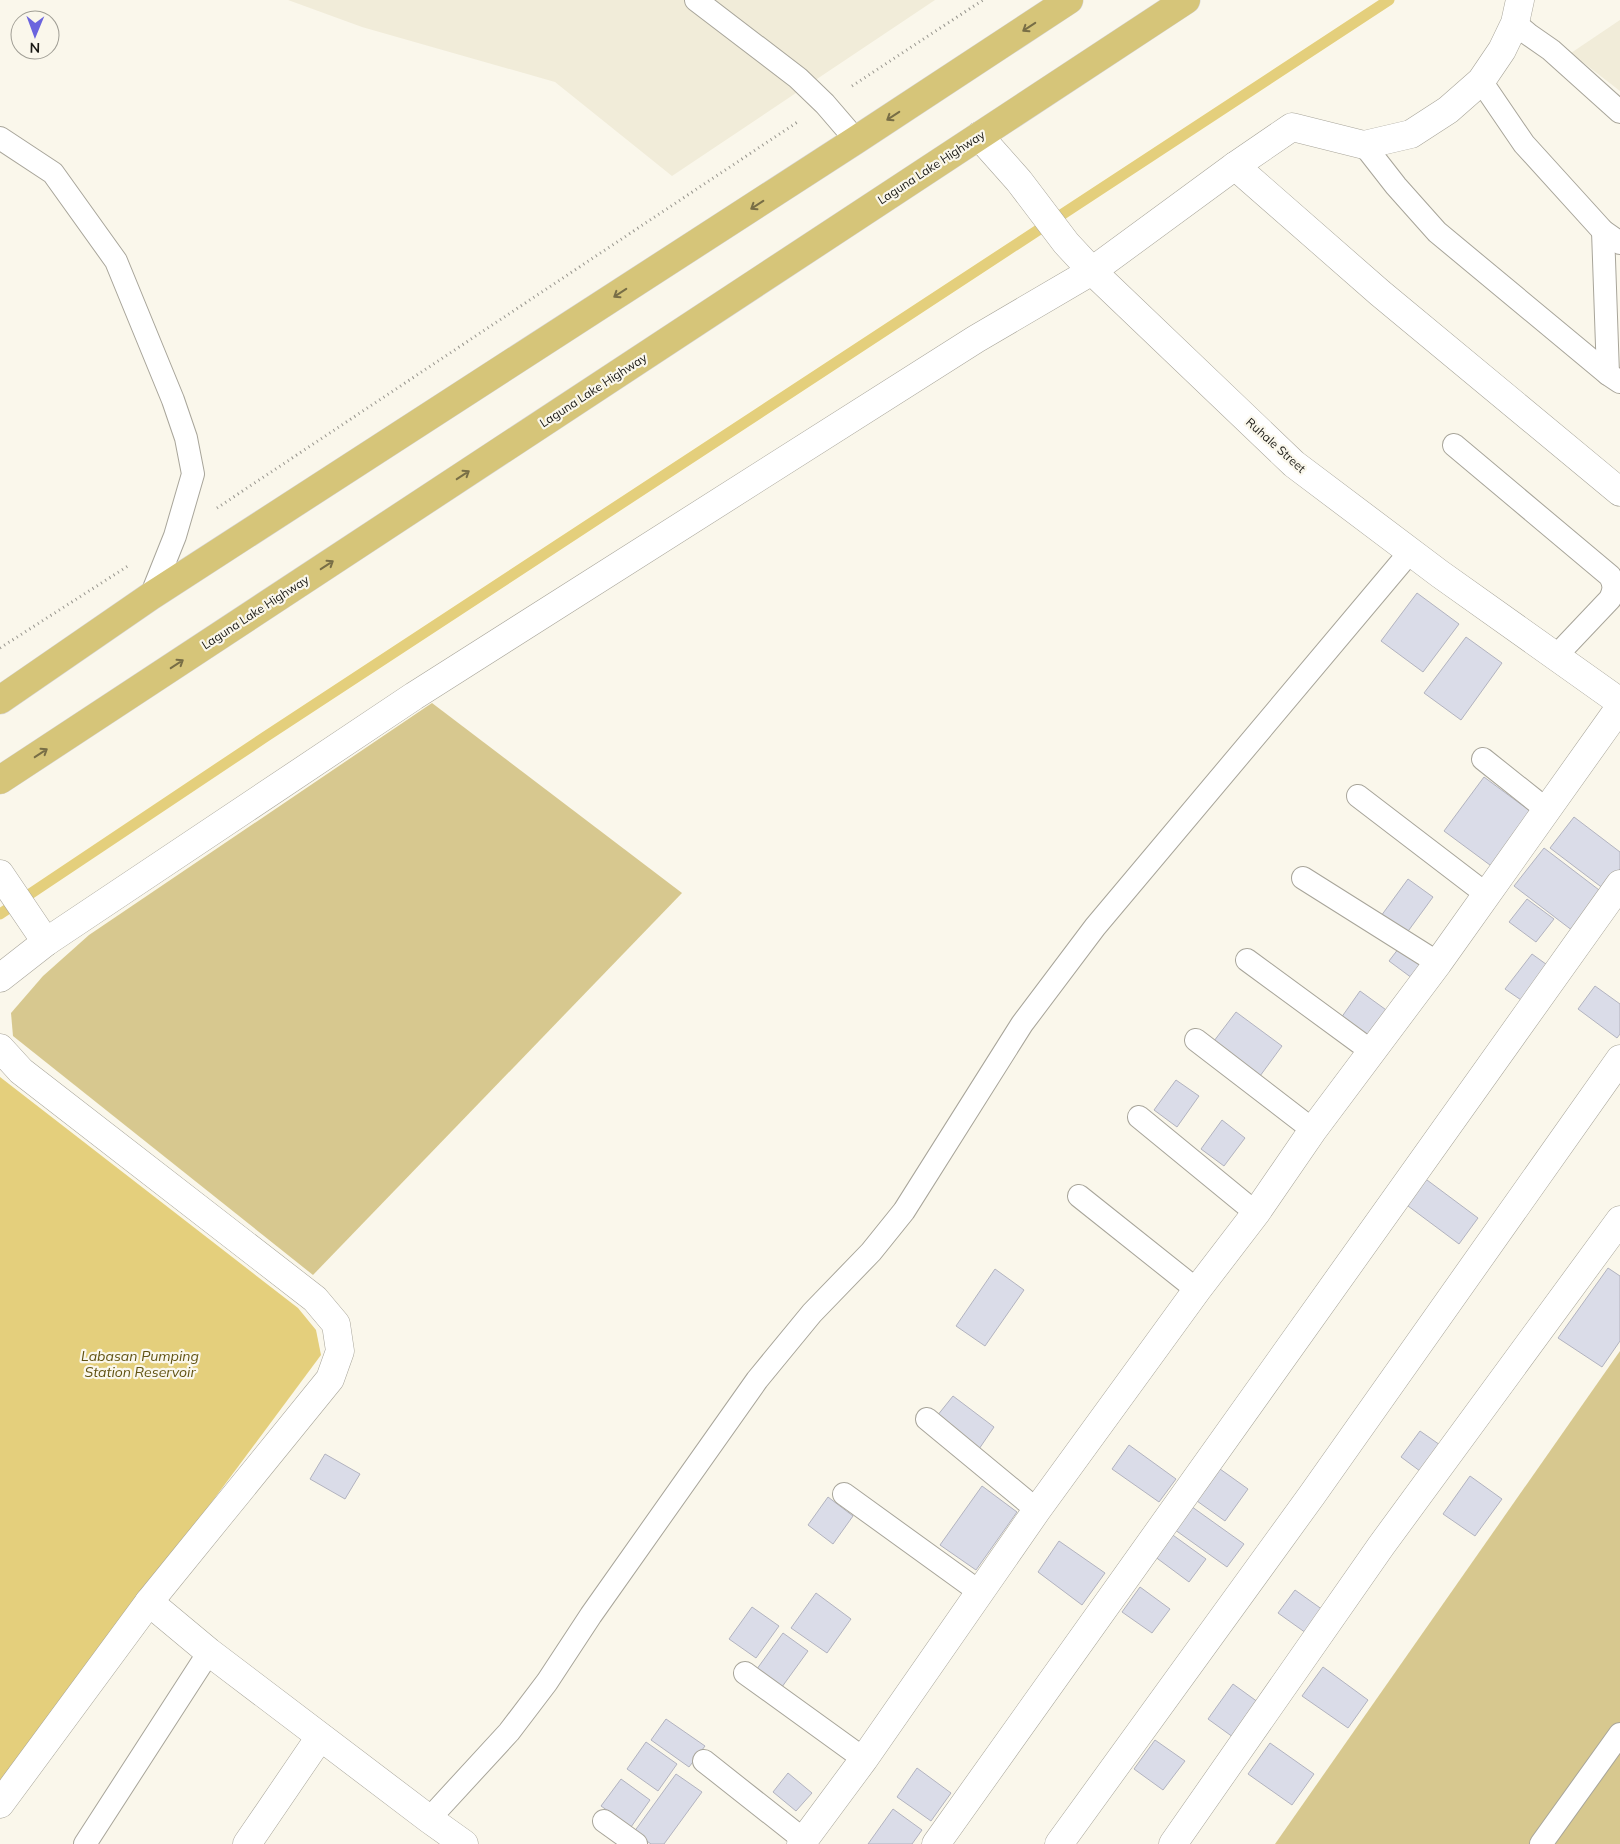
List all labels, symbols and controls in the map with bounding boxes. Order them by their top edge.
north arrow [10,10,60,60]
one-way arrow [1022,22,1036,32]
text: N [29,39,40,57]
one-way arrow [886,111,900,121]
street label: Laguna Lake Highway [875,126,988,207]
one-way arrow [750,200,764,210]
one-way arrow [614,288,628,298]
street label: Laguna Lake Highway [537,349,650,430]
street label: Ruhale Street [1243,414,1309,476]
one-way arrow [455,470,469,480]
one-way arrow [320,559,334,570]
street label: Laguna Lake Highway [199,571,312,652]
one-way arrow [169,658,183,668]
one-way arrow [33,748,47,758]
water label: Labasan Pumping Station Reservoir [81,1347,199,1381]

